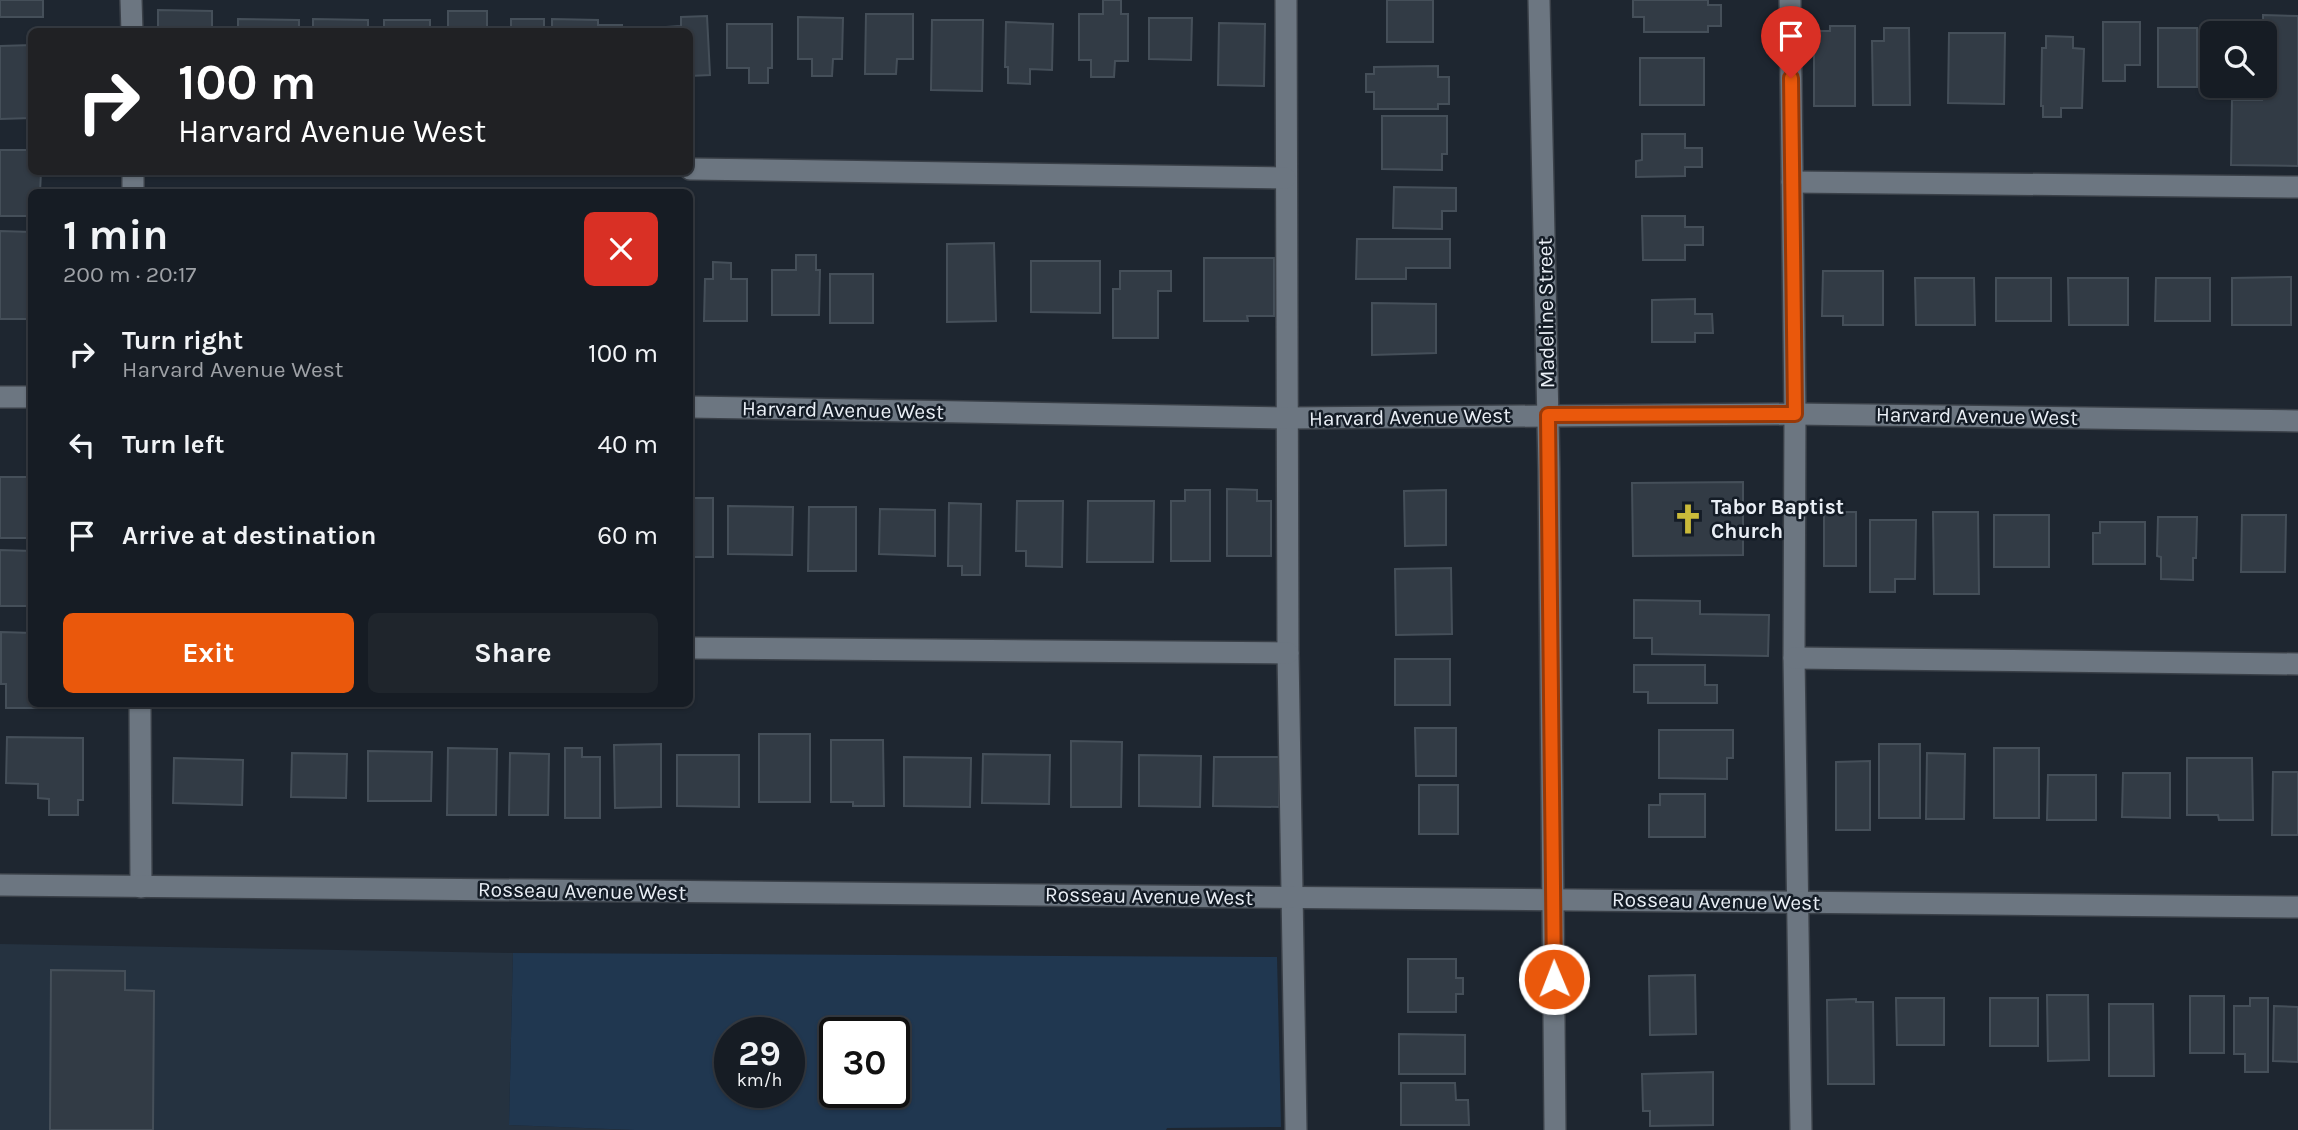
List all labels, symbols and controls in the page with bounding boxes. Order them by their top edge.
pin [1761,6,1821,78]
icon: arrive [1772,17,1810,55]
map controls [2200,21,2277,98]
button: search [2200,21,2277,98]
text: 100 m [178,54,316,111]
icon: right [63,56,154,147]
text: Harvard Avenue West [178,113,486,150]
text: 1 min [63,210,168,260]
button: close [584,212,658,286]
street label: Madeline Street [1533,237,1559,389]
text: 200 m · 20:17 [63,261,196,288]
text: Turn right [122,325,243,356]
icon: right [63,335,101,373]
text: 100 m [588,338,658,369]
text: Harvard Avenue West [122,356,344,383]
street label: Harvard Avenue West [742,396,944,424]
street label: Harvard Avenue West [1876,402,2078,430]
street label: Harvard Avenue West [1309,403,1511,431]
icon: left [63,426,101,464]
text: Turn left [122,429,224,460]
text: 40 m [598,429,658,460]
place label: Tabor Baptist Church [1711,495,1844,543]
church icon: Tabor Baptist Church [1671,502,1705,536]
icon: arrive [63,517,101,555]
text: Arrive at destination [122,520,376,551]
text: 60 m [597,520,658,551]
button: Exit [63,613,354,693]
button: Share [368,613,658,693]
street label: Rosseau Avenue West [478,877,686,905]
street label: Rosseau Avenue West [1045,882,1253,910]
street label: Rosseau Avenue West [1612,887,1820,915]
position arrow [1517,942,1591,1016]
speed limit sign: 30 [819,1017,910,1108]
text: 29 [738,1033,781,1074]
text: km/h [737,1069,782,1091]

